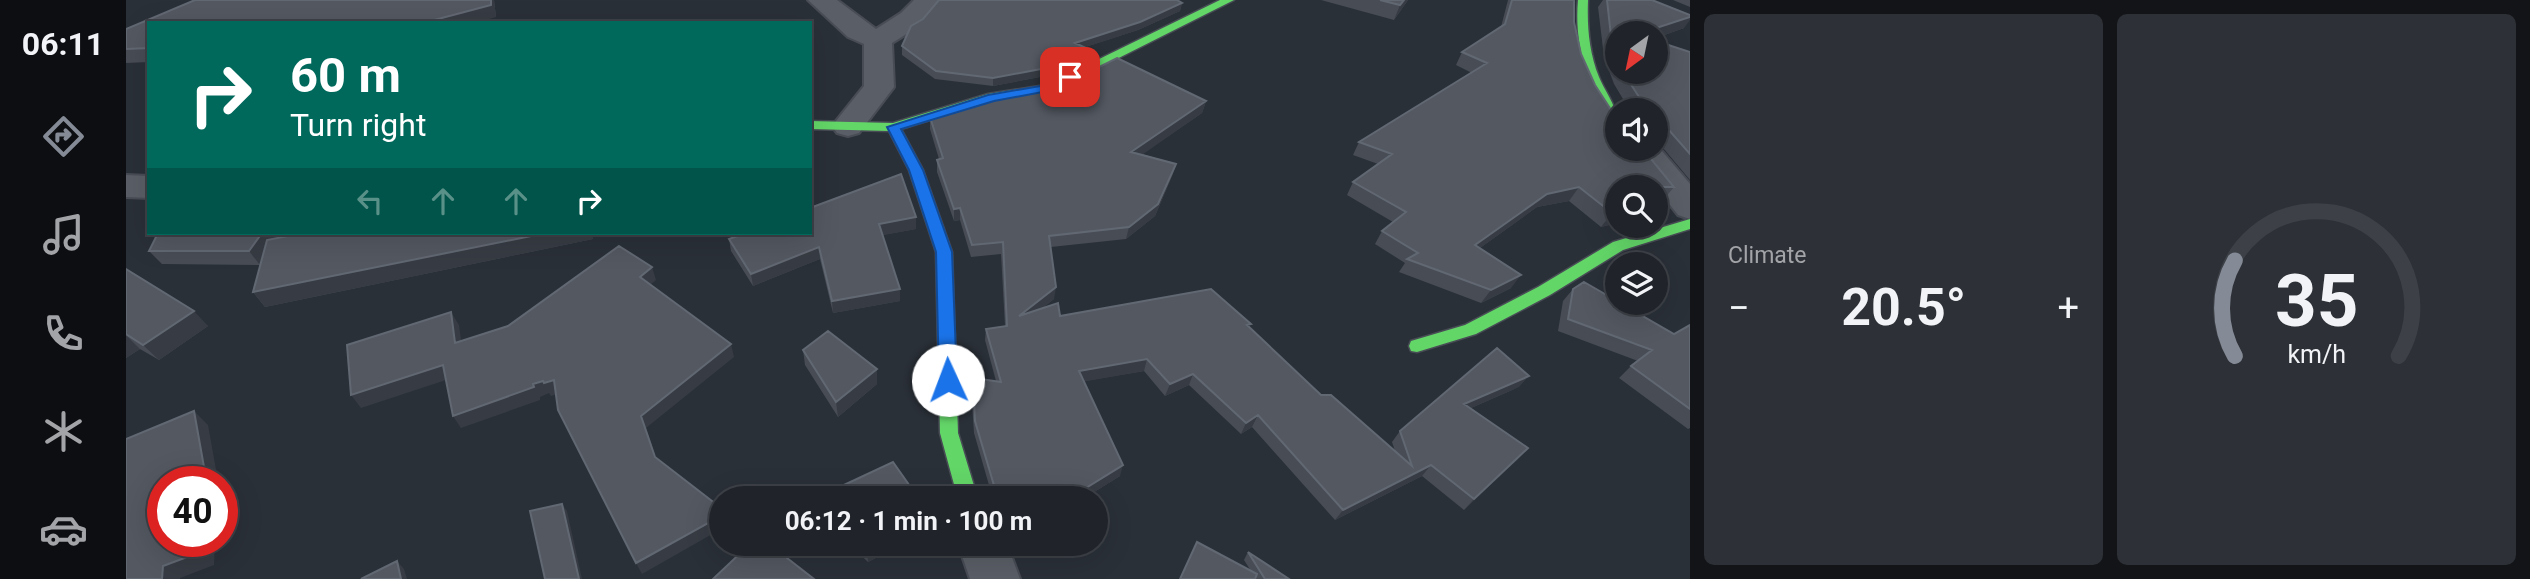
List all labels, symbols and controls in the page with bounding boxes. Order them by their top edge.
north arrow [1605,21,1668,84]
map controls [1605,21,1668,315]
text: 06:11 [22,25,104,63]
text: 60 m [290,47,401,104]
pin [1040,47,1100,107]
icon: right [175,49,266,140]
icon: arrive [1051,58,1089,96]
button: sound [1605,98,1668,161]
text: Turn right [290,106,426,144]
icon: directions [39,112,88,161]
button: search [1605,175,1668,238]
icon: left [351,182,389,220]
icon: ahead [424,182,462,220]
icon: ahead [497,182,535,220]
icon: right [570,182,608,220]
icon: music [39,210,88,259]
text: Climate [1728,242,1807,269]
button: layers [1605,252,1668,315]
text: 35 [2275,258,2358,344]
text: 20.5° [1841,277,1966,338]
text: − [1728,286,1750,330]
text: + [2057,286,2079,330]
icon: phone [39,309,88,358]
text: km/h [2287,339,2346,368]
position arrow [911,343,985,417]
icon: climate [39,407,88,456]
speed limit sign: 40 [147,466,238,557]
icon: car [39,505,88,554]
text: 06:12 · 1 min · 100 m [785,506,1032,536]

